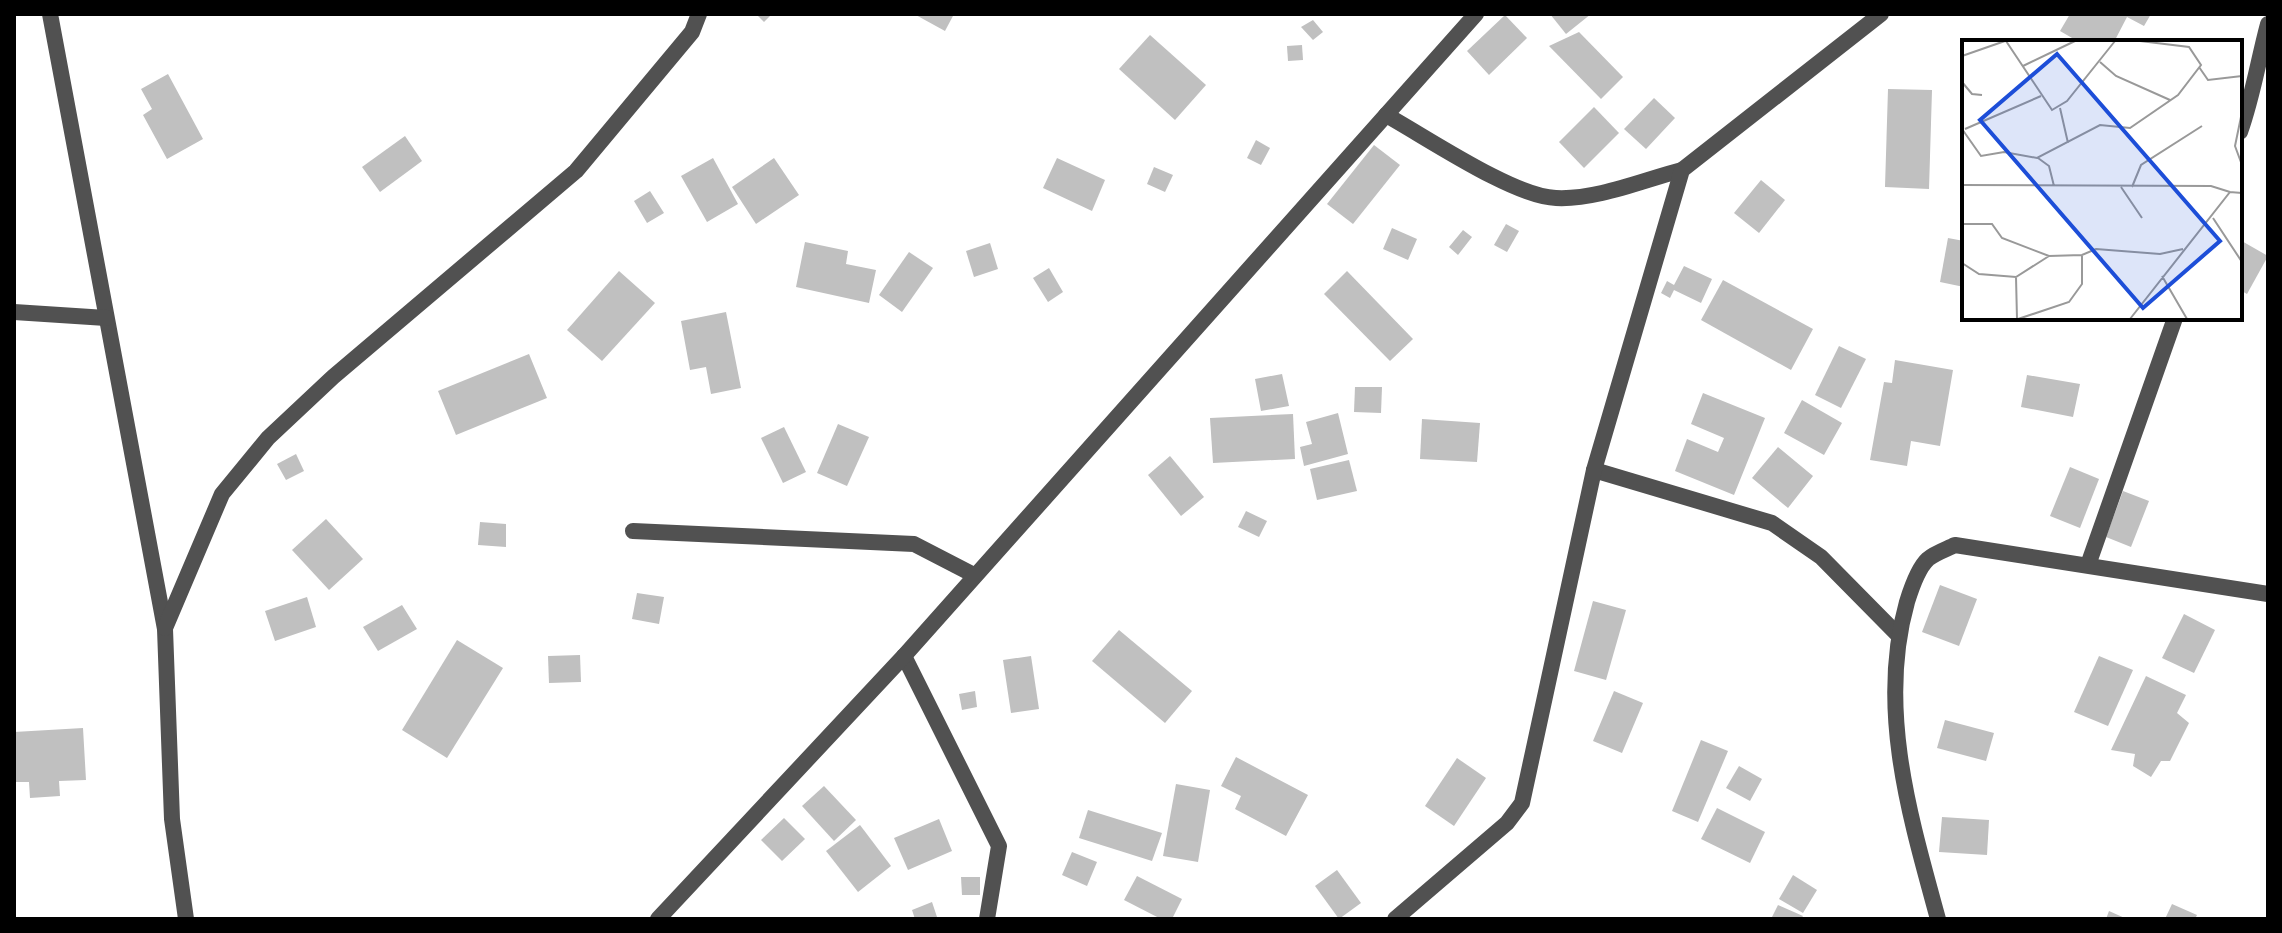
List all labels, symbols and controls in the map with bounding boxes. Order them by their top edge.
inset map [1962,40,2242,320]

